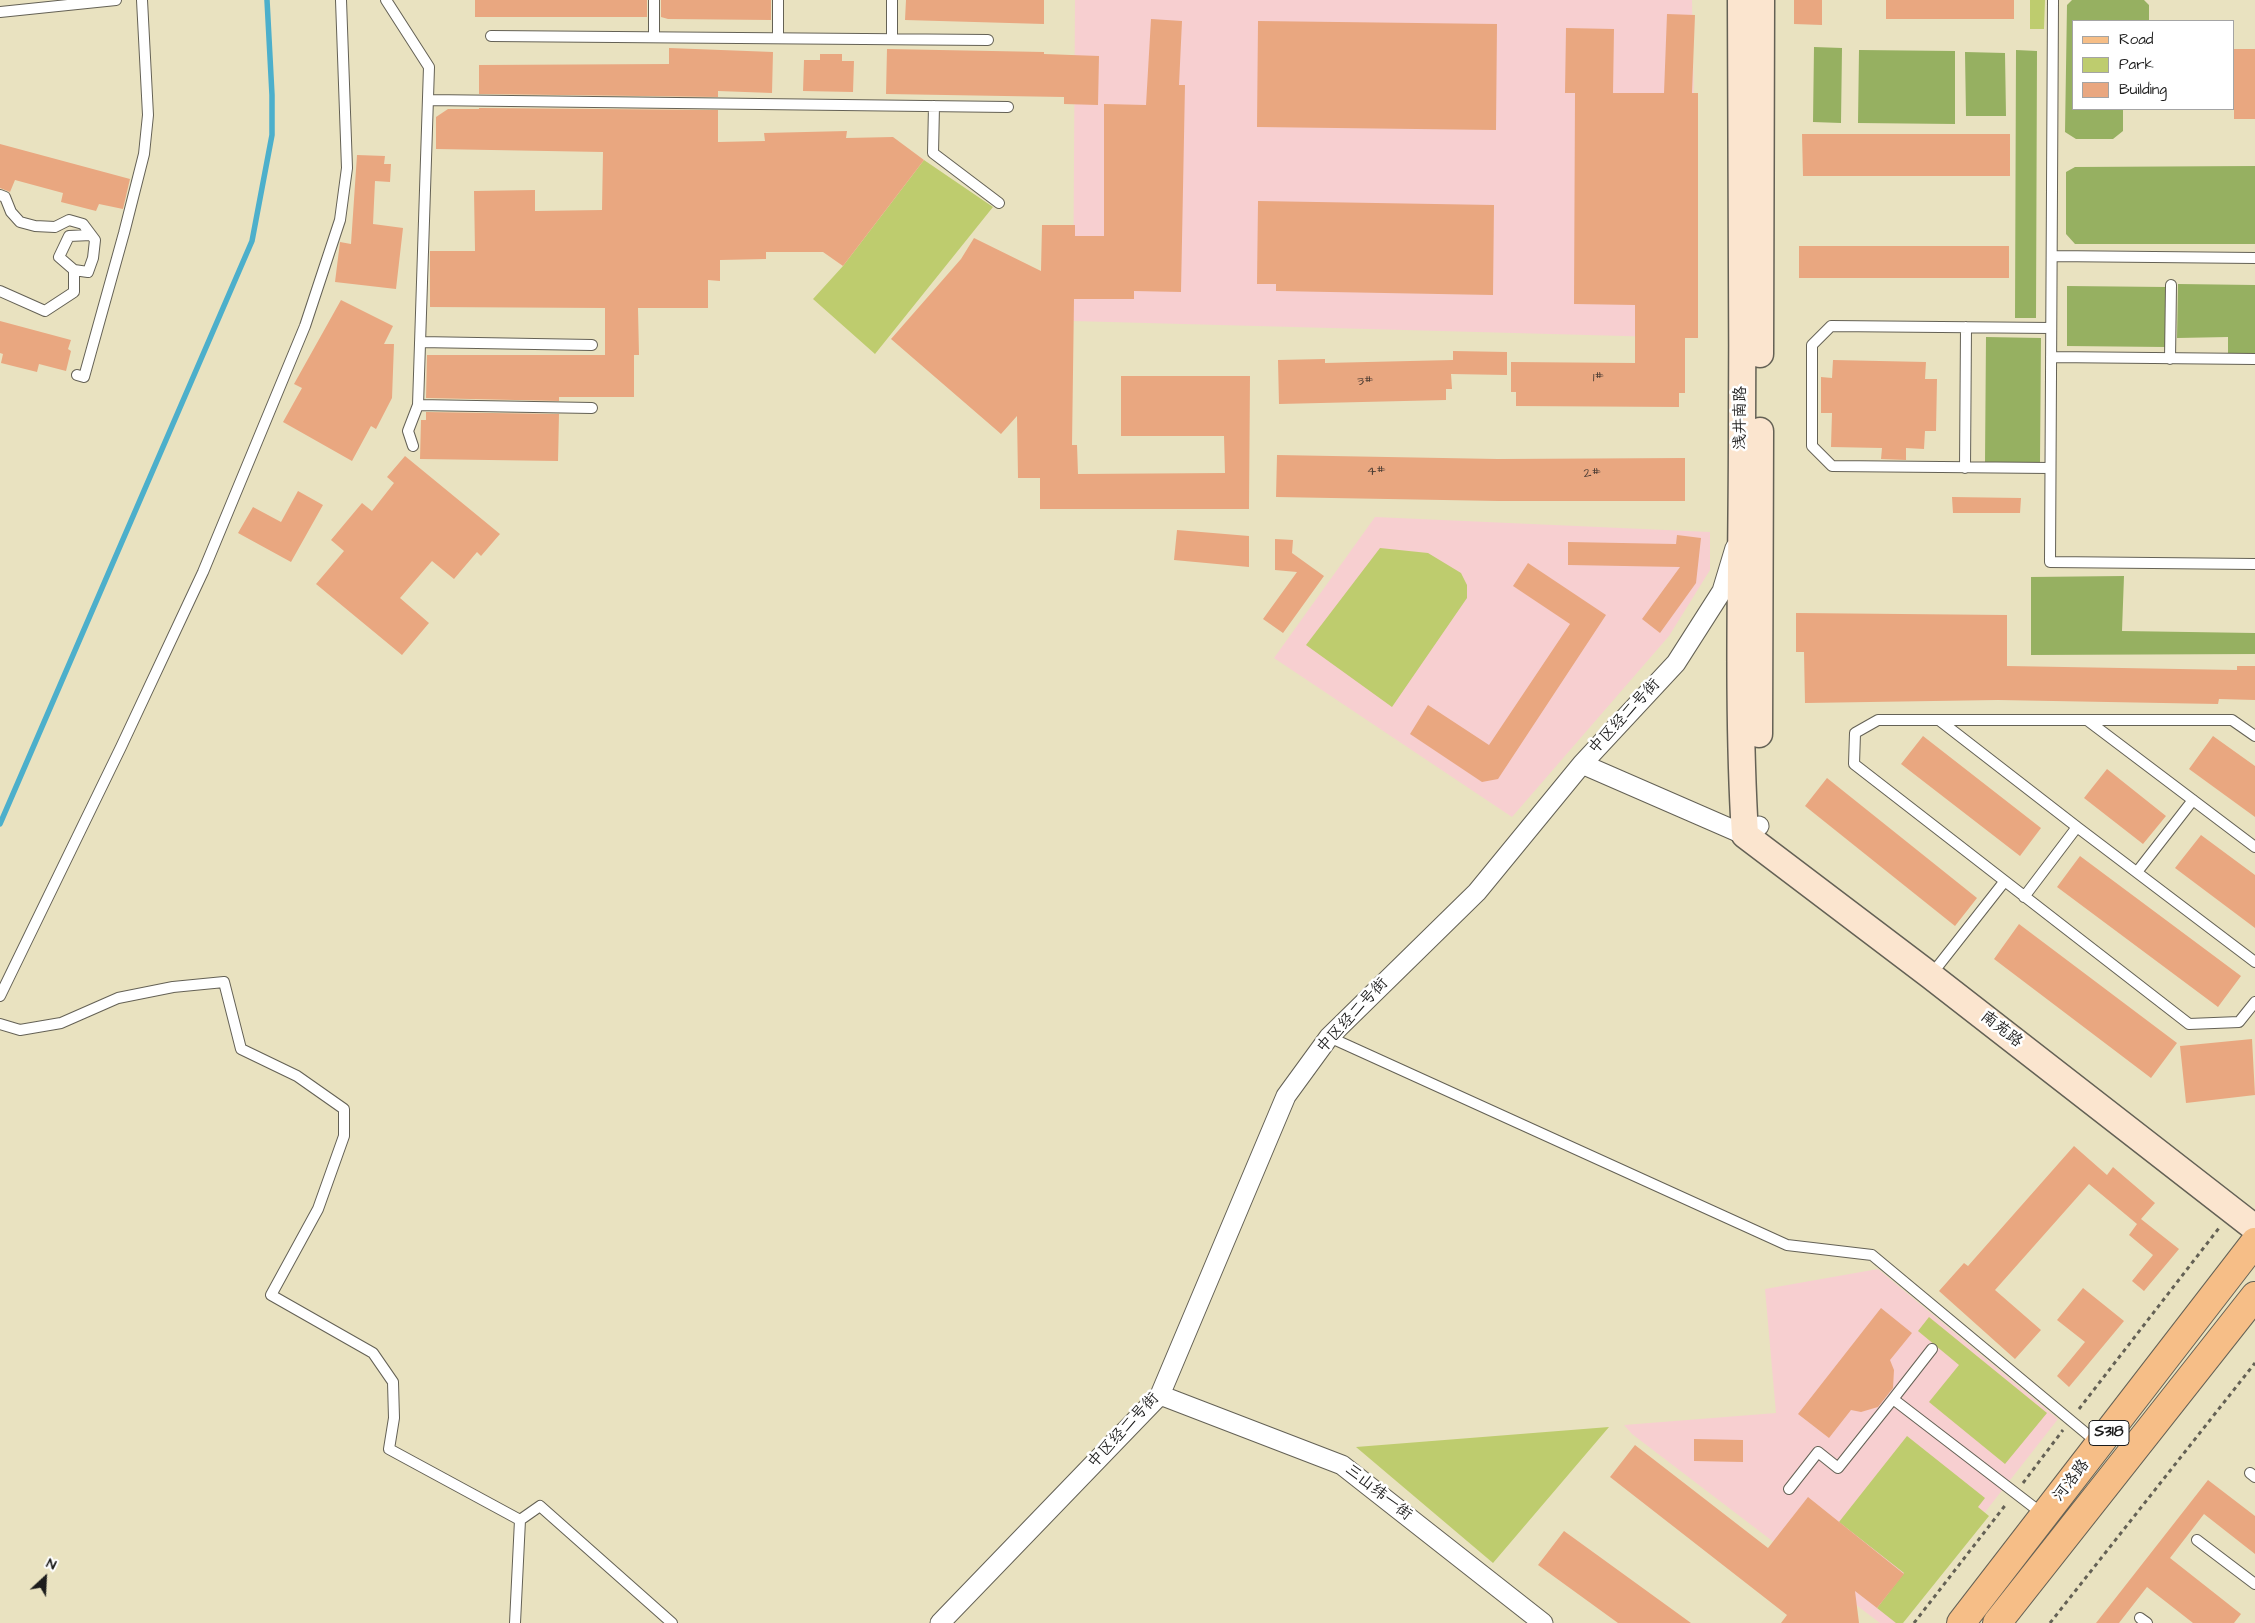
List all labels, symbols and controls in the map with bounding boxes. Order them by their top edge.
legend [2072,20,2235,110]
text: Road [2119,29,2153,50]
text: Park [2119,54,2154,75]
text: Building [2119,79,2167,100]
house number: 1# [1593,370,1603,386]
house number: 3# [1357,374,1373,390]
street label: 浅井南路 [1732,386,1752,450]
house number: 4# [1367,464,1385,480]
house number: 2# [1584,466,1600,482]
street label: 中区经二号街 [1585,675,1665,759]
street label: 中区经二号街 [1313,974,1393,1058]
street label: 南苑路 [1976,1008,2026,1052]
street label: 中区经二号街 [1084,1389,1164,1473]
road number: S318 [2089,1420,2129,1446]
street label: 河洛路 [2050,1456,2094,1506]
street label: 三山纬一街 [1341,1461,1415,1525]
north arrow [20,1553,70,1603]
text: N [43,1553,60,1575]

